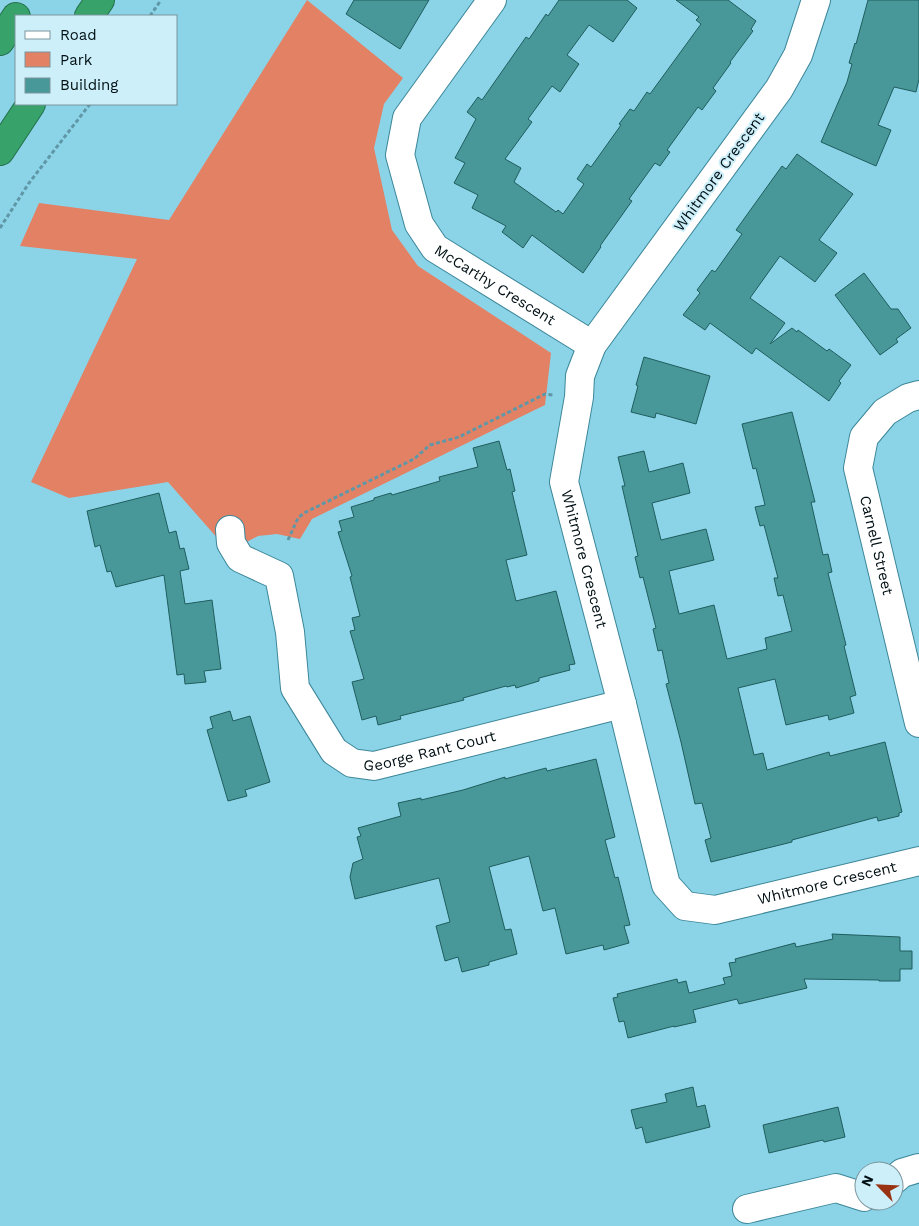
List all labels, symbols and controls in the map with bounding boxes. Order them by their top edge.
legend [15,15,178,105]
text: Road [60,26,97,44]
text: Park [60,51,93,69]
text: Building [60,76,118,94]
street label: Whitmore Crescent [670,109,768,235]
street label: McCarthy Crescent [431,241,559,330]
street label: Whitmore Crescent [557,488,611,631]
street label: Carnell Street [856,494,897,598]
street label: George Rant Court [362,727,498,775]
street label: Whitmore Crescent [756,858,899,908]
north arrow [854,1161,904,1211]
text: N [858,1173,877,1189]

